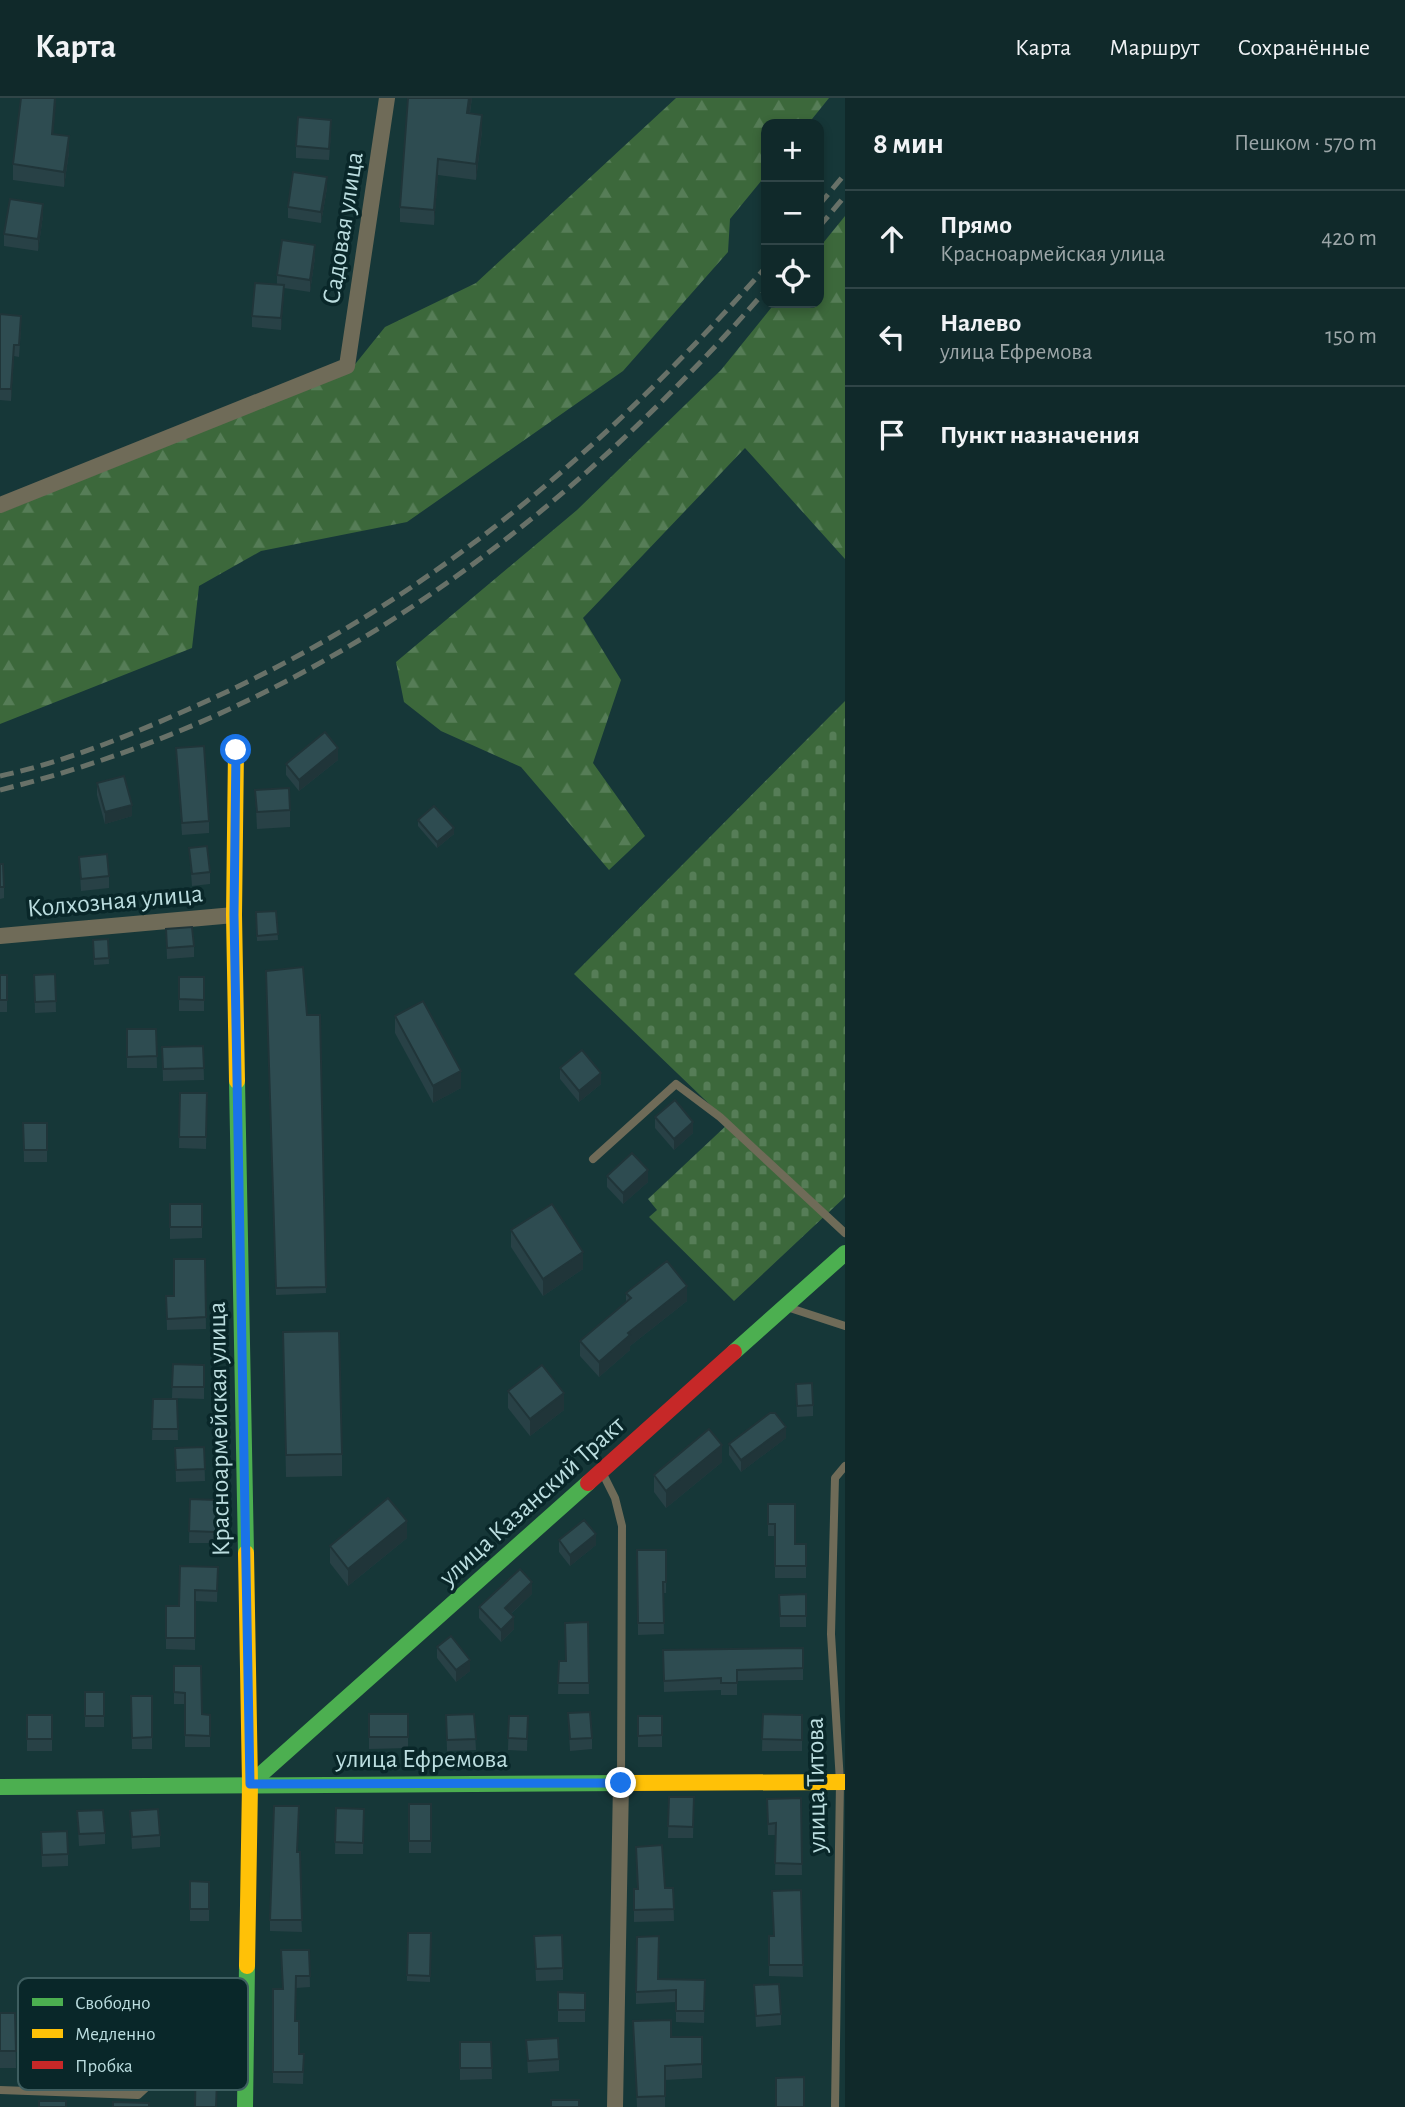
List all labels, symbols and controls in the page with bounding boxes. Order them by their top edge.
text: Карта [35,31,116,64]
text: Карта [1015,36,1071,60]
text: Маршрут [1109,36,1199,60]
text: Сохранённые [1237,36,1370,60]
map controls [761,119,824,308]
button: + [761,119,824,182]
text: 8 мин [873,129,944,159]
text: Пешком · 570 m [1234,132,1377,155]
street label: Садовая улица [318,150,368,306]
button: − [761,182,824,245]
text: Прямо [940,212,1012,238]
icon: ahead [873,220,911,258]
text: 420 m [1321,227,1377,250]
text: Красноармейская улица [940,243,1165,266]
button: locate [761,245,824,308]
text: Налево [940,310,1021,336]
icon: left [873,318,911,356]
text: 150 m [1325,325,1377,348]
text: улица Ефремова [940,341,1092,364]
icon: arrive [873,416,911,454]
text: Пункт назначения [940,422,1140,448]
route start [220,734,251,765]
street label: Колхозная улица [26,880,204,922]
street label: Красноармейская улица [204,1301,234,1557]
street label: улица Казанский Тракт [434,1411,630,1591]
street label: улица Титова [802,1717,830,1854]
street label: улица Ефремова [335,1746,508,1772]
route end [605,1767,636,1798]
legend [18,1978,248,2090]
text: Свободно [75,1994,151,2013]
text: Медленно [75,2025,155,2044]
text: Пробка [75,2057,133,2076]

